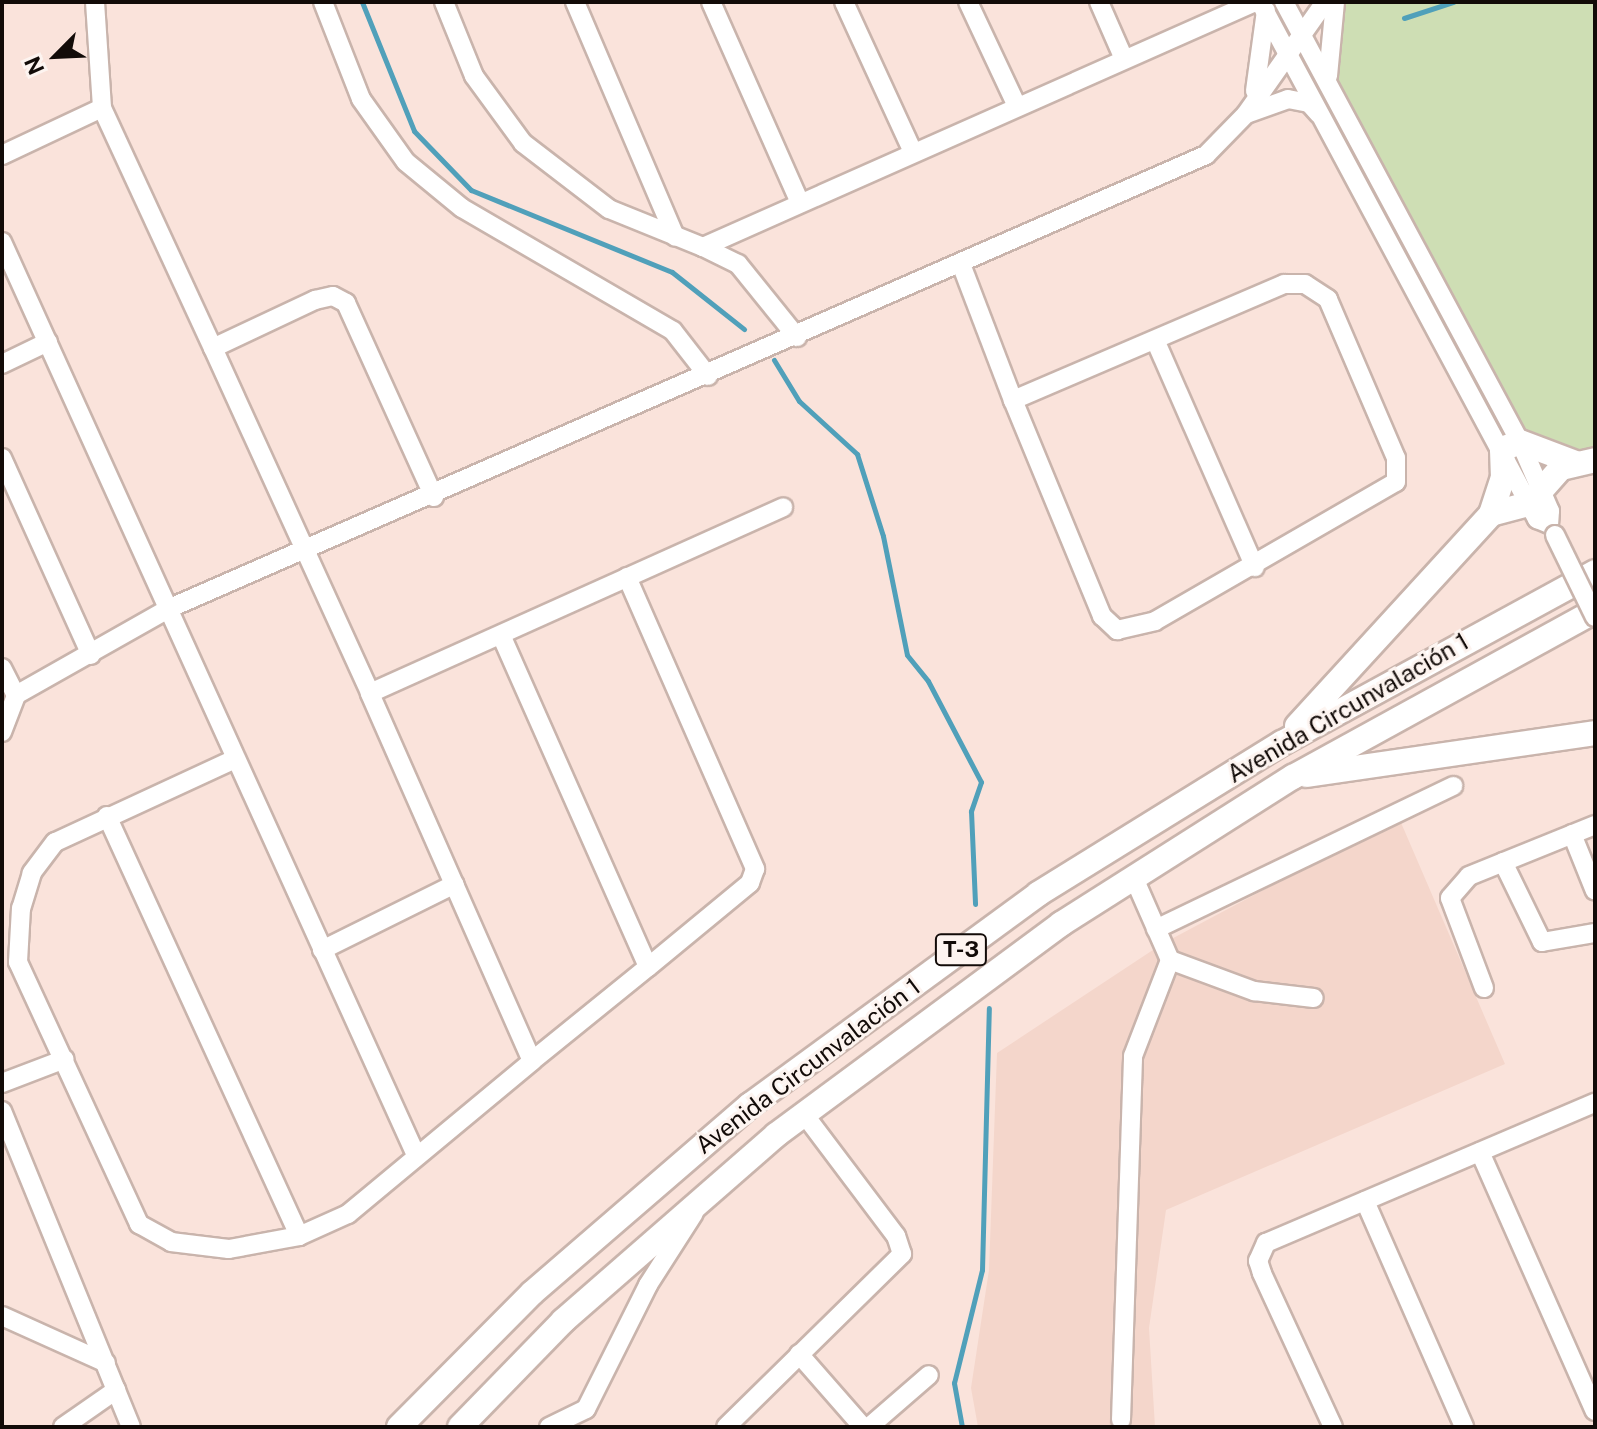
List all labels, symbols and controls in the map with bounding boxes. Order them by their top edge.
north arrow [16,16,96,96]
text: N [19,53,49,79]
street label: Avenida Circunvalación 1 [1222,627,1474,789]
road number: T-3 [933,932,989,968]
street label: Avenida Circunvalación 1 [690,972,926,1160]

